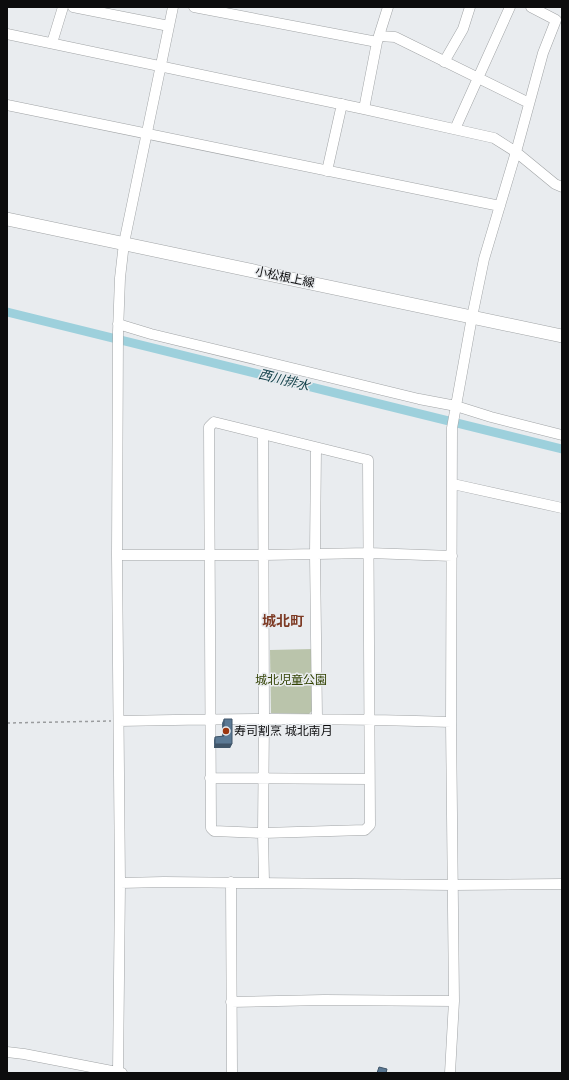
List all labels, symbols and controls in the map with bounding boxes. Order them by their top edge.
street label: 小松根上線 [254,264,316,290]
water label: 西川排水 [257,366,313,394]
district label: 城北町 [262,613,304,630]
park label: 城北児童公園 [255,673,327,687]
place label: 寿司割烹 城北南月 [234,724,333,738]
marker: 寿司割烹 城北南月 [221,726,231,736]

